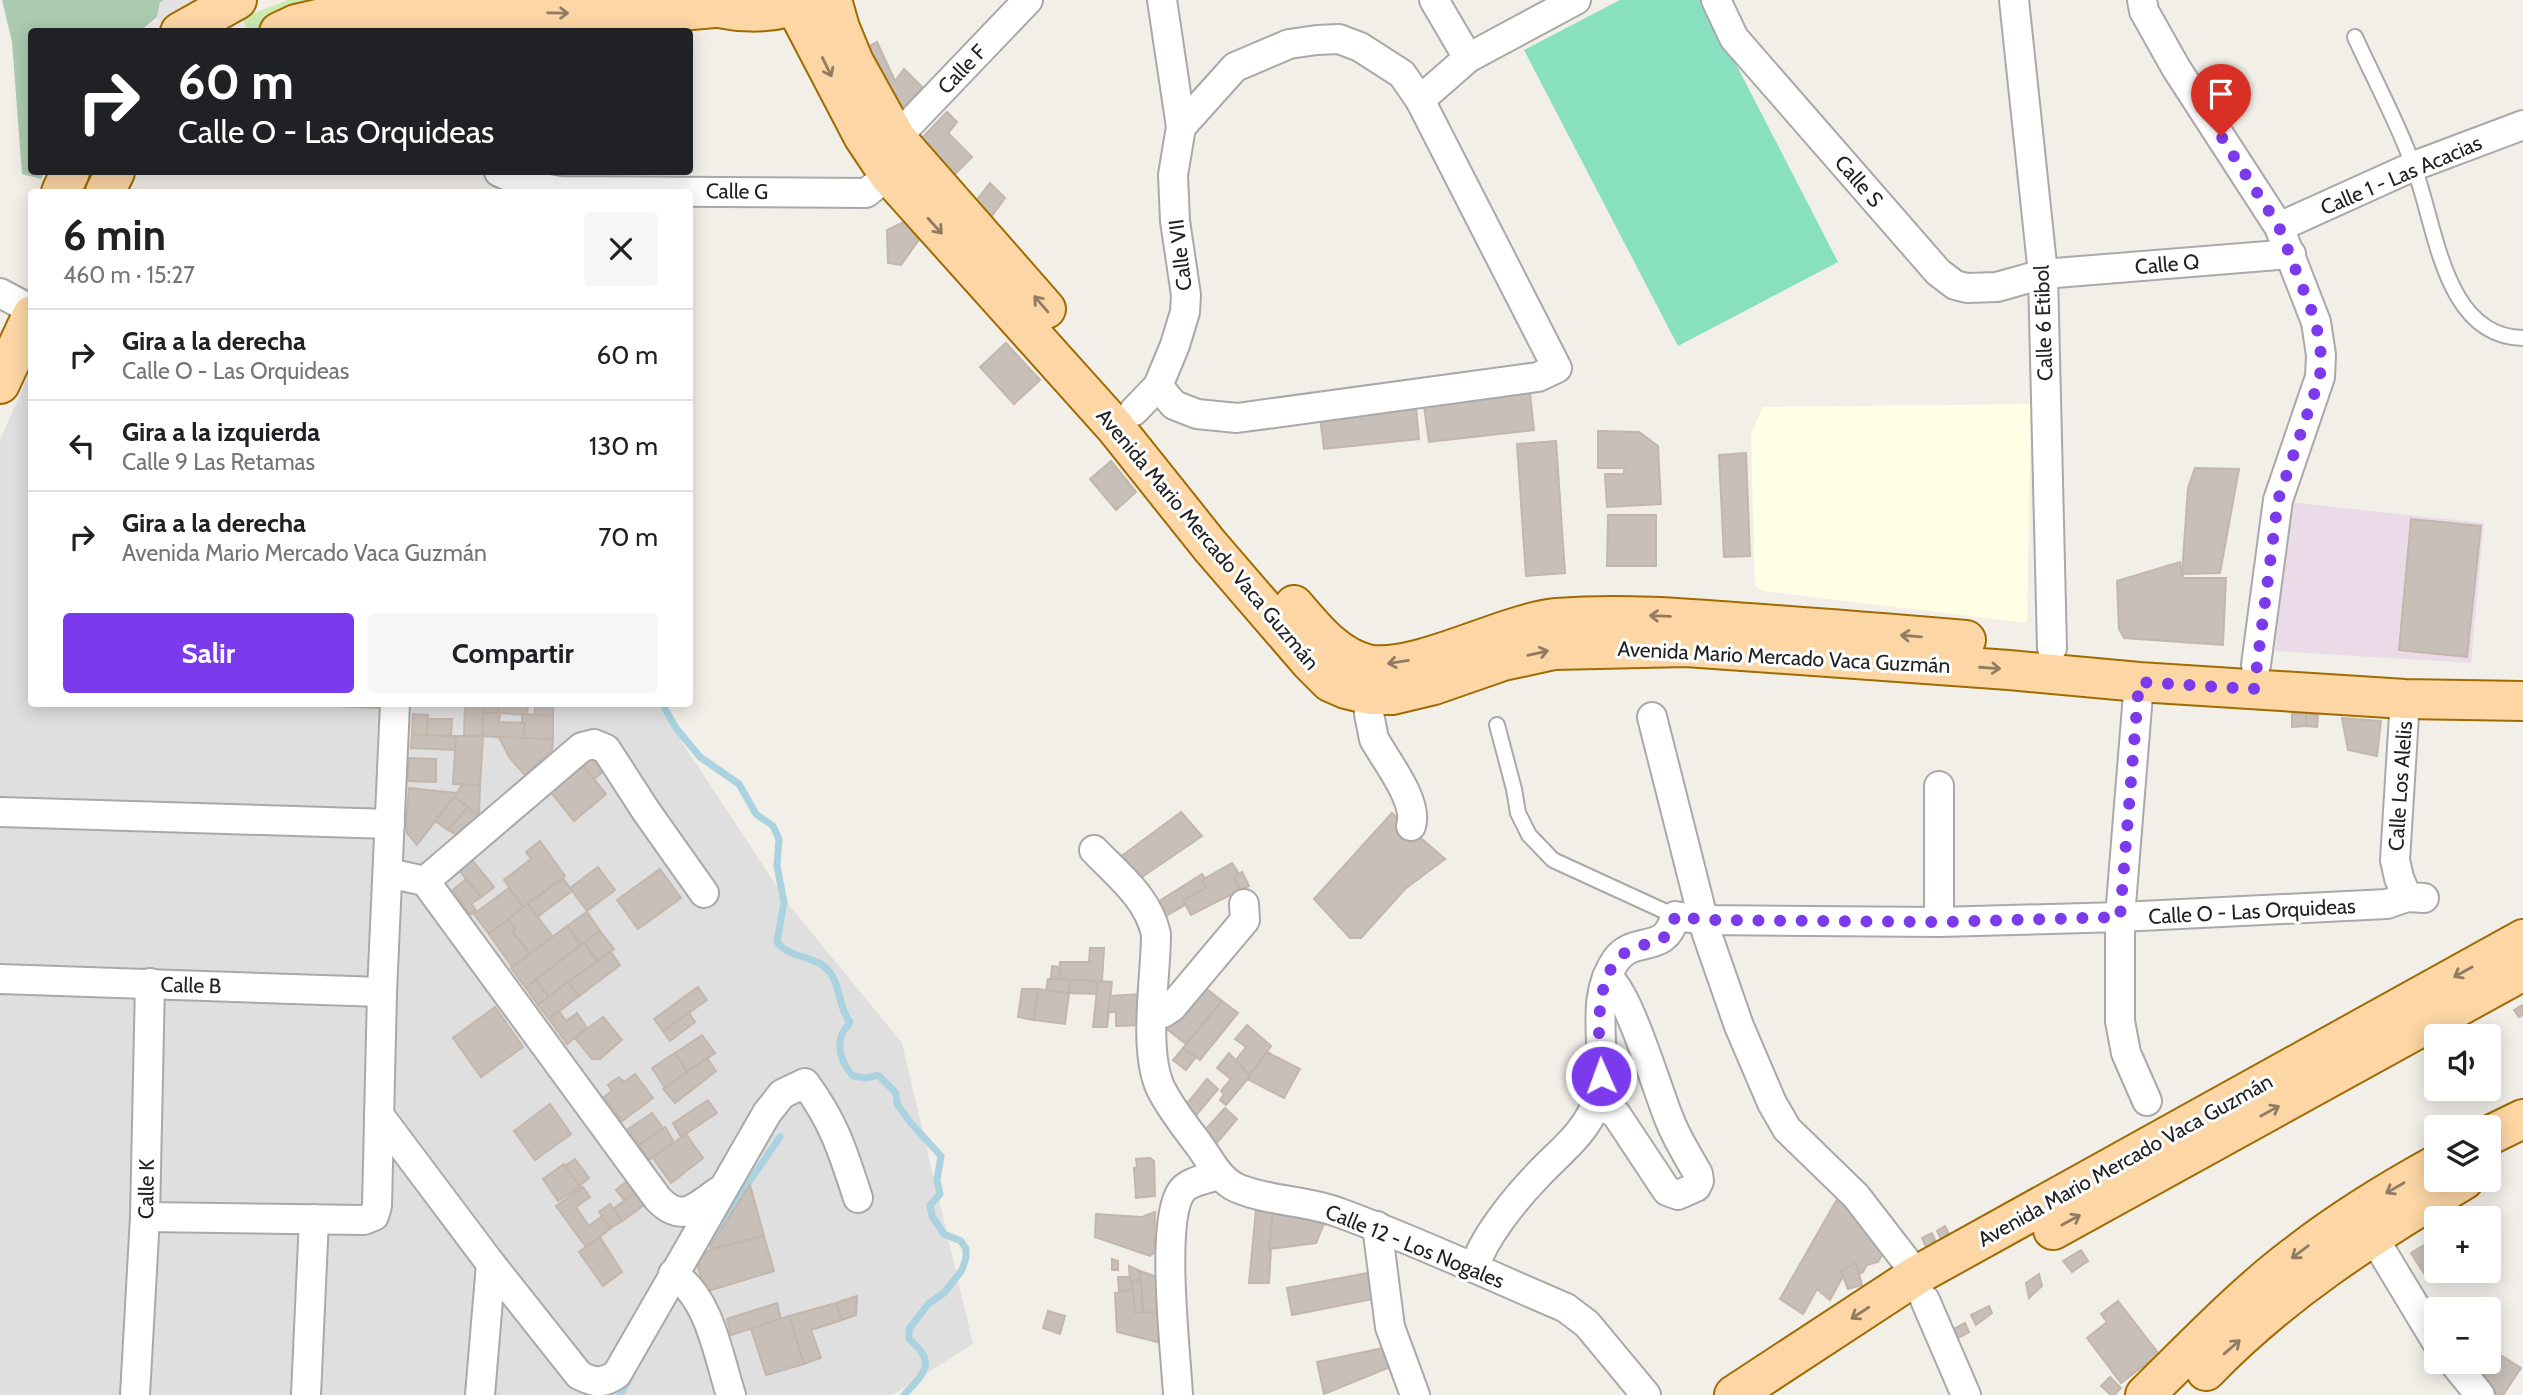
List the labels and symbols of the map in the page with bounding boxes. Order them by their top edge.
one-way arrow [547,6,570,19]
street label: Calle F [932,39,992,99]
one-way arrow [820,56,834,77]
pin [2191,64,2251,136]
street label: Calle 1 - Las Acacias [2317,130,2486,220]
street label: Calle S [1830,150,1888,212]
street label: Calle G [706,178,768,204]
one-way arrow [927,216,943,234]
street label: Calle VII [1163,218,1197,292]
street label: Calle Q [2134,249,2200,279]
street label: Calle 6 Etibol [2028,265,2058,381]
one-way arrow [1033,295,1049,313]
street label: Avenida Mario Mercado Vaca Guzmán [1091,403,1325,675]
one-way arrow [1648,610,1671,623]
one-way arrow [1900,629,1922,642]
street label: Avenida Mario Mercado Vaca Guzmán [1617,636,1951,678]
one-way arrow [1526,646,1549,660]
one-way arrow [1387,656,1410,669]
one-way arrow [1979,662,2001,675]
street label: Calle Los Alelis [2383,720,2417,852]
street label: Calle O - Las Orquideas [2148,893,2357,929]
one-way arrow [2454,965,2474,979]
street label: Calle B [160,971,222,999]
position arrow [1564,1039,1638,1113]
street label: Avenida Mario Mercado Vaca Guzmán [1973,1068,2277,1252]
one-way arrow [2259,1104,2280,1117]
street label: Calle K [133,1159,159,1219]
one-way arrow [2386,1182,2406,1196]
street label: Calle 12 - Los Nogales [1322,1199,1508,1293]
one-way arrow [2060,1213,2080,1227]
one-way arrow [2291,1245,2310,1260]
one-way arrow [1851,1305,1870,1320]
one-way arrow [2222,1339,2240,1355]

